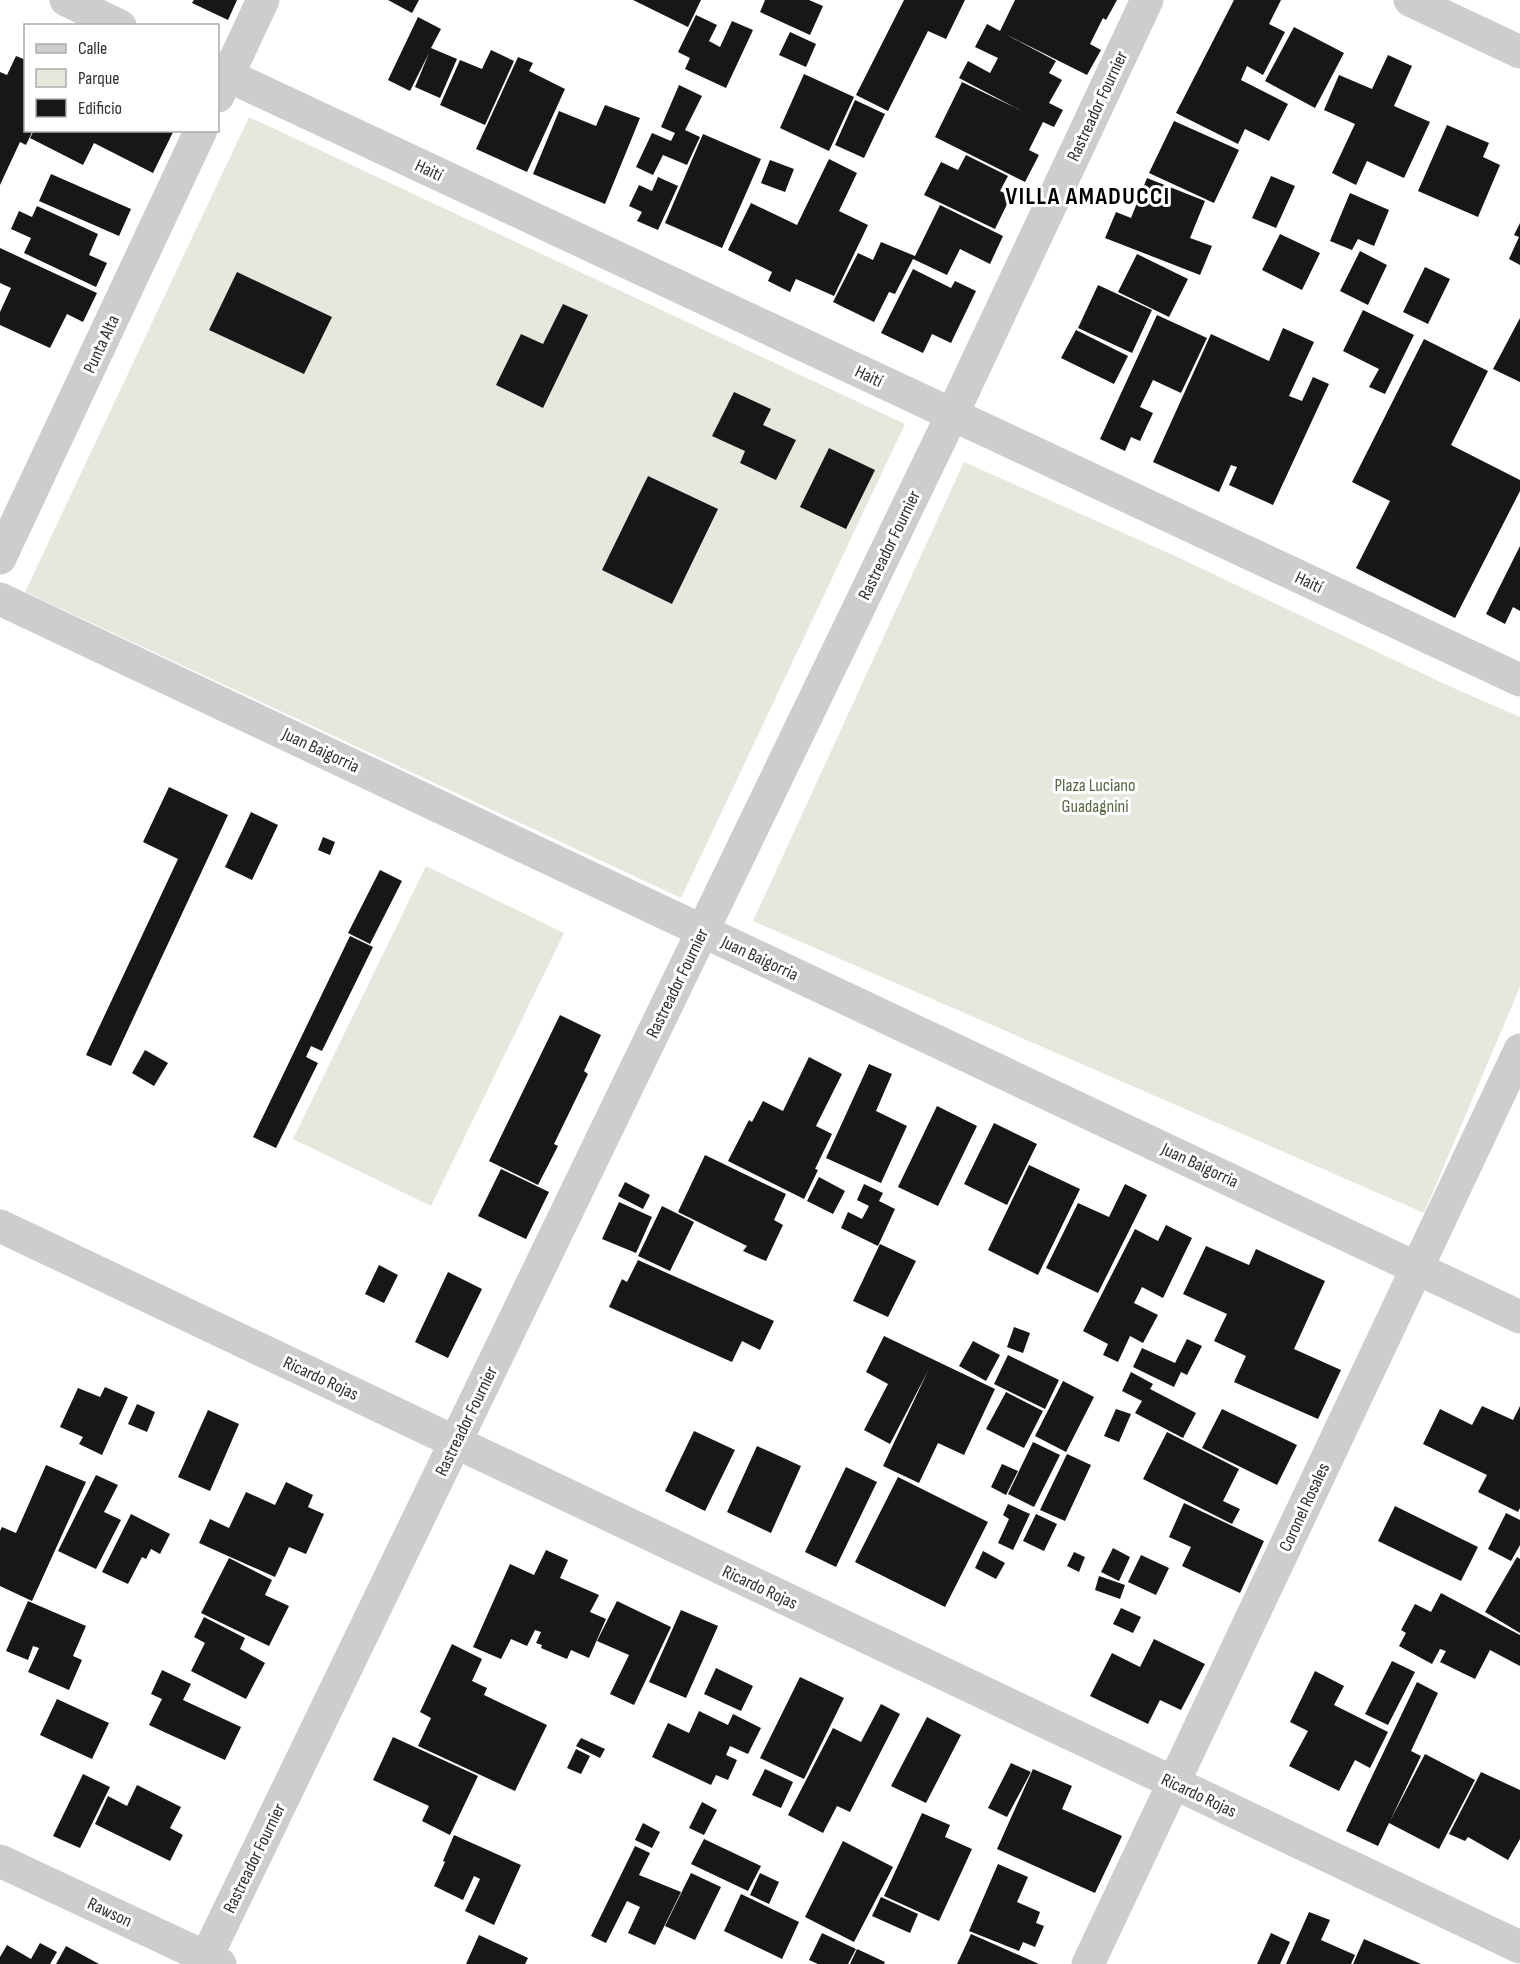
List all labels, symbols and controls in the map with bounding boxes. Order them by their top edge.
legend [24,24,219,132]
text: Calle [78,38,107,59]
street label: Rastreador Fournier [1063,48,1132,165]
text: Parque [78,68,119,89]
text: Edificio [78,98,122,119]
street label: Haití [412,155,447,186]
district label: VILLA AMADUCCI [1005,182,1171,211]
street label: Punta Alta [79,312,124,377]
street label: Haití [852,361,887,392]
street label: Rastreador Fournier [854,487,925,603]
street label: Haití [1292,567,1327,598]
street label: Juan Baigorria [278,723,363,777]
park label: Plaza Luciano Guadagnini [1055,775,1135,817]
street label: Rastreador Fournier [642,925,713,1041]
street label: Juan Baigorria [717,931,802,985]
street label: Juan Baigorria [1157,1138,1242,1192]
street label: Ricardo Rojas [280,1352,362,1405]
street label: Rastreador Fournier [431,1363,502,1479]
street label: Coronel Rosales [1275,1460,1334,1555]
street label: Ricardo Rojas [719,1561,801,1614]
street label: Ricardo Rojas [1158,1769,1240,1822]
street label: Rastreador Fournier [219,1800,290,1916]
street label: Rawson [84,1893,135,1932]

